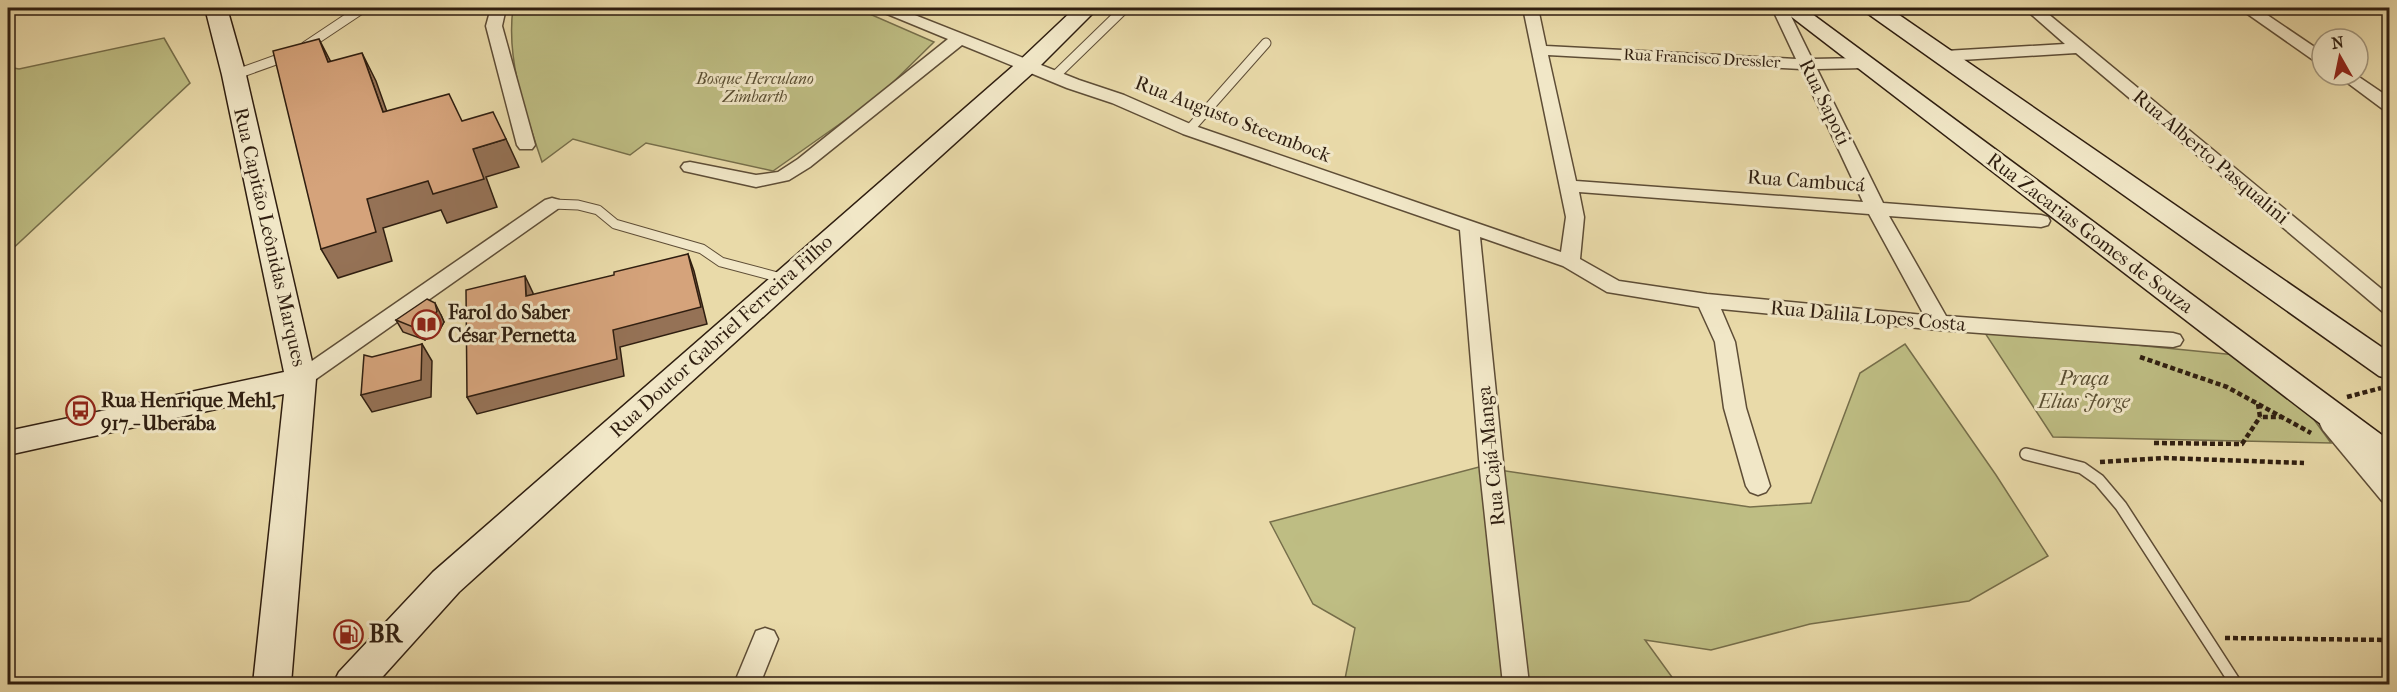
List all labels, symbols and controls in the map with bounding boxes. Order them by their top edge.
north arrow [2310,27,2370,87]
text: N [2330,32,2346,53]
street label: Rua Francisco Dressler [1623,44,1781,72]
street label: Rua Sapoti [1794,55,1856,149]
park label: Bosque Herculano Zimbarth [695,69,814,106]
street label: Rua Augusto Steembock [1132,71,1335,167]
street label: Rua Alberto Pasqualini [2128,85,2294,229]
street label: Rua Capitão Leônidas Marques [229,105,311,369]
street label: Rua Zacarias Gomes de Souza [1982,148,2198,319]
street label: Rua Cambucá [1746,165,1866,197]
street label: Rua Doutor Gabriel Ferreira Filho [605,230,837,442]
street label: Rua Dalila Lopes Costa [1769,296,1967,336]
place label: Farol do Saber César Pernetta [447,301,576,347]
library icon: Farol do Saber César Pernetta [411,308,443,340]
park label: Praça Elias Jorge [2037,367,2131,413]
street label: Rua Cajá-Manga [1472,384,1510,527]
place label: Rua Henrique Mehl, 917 - Uberaba [100,389,276,435]
bus stop icon: Rua Henrique Mehl, 917 - Uberaba [64,395,96,427]
fuel station icon: BR [332,618,364,650]
place label: BR [369,620,403,648]

